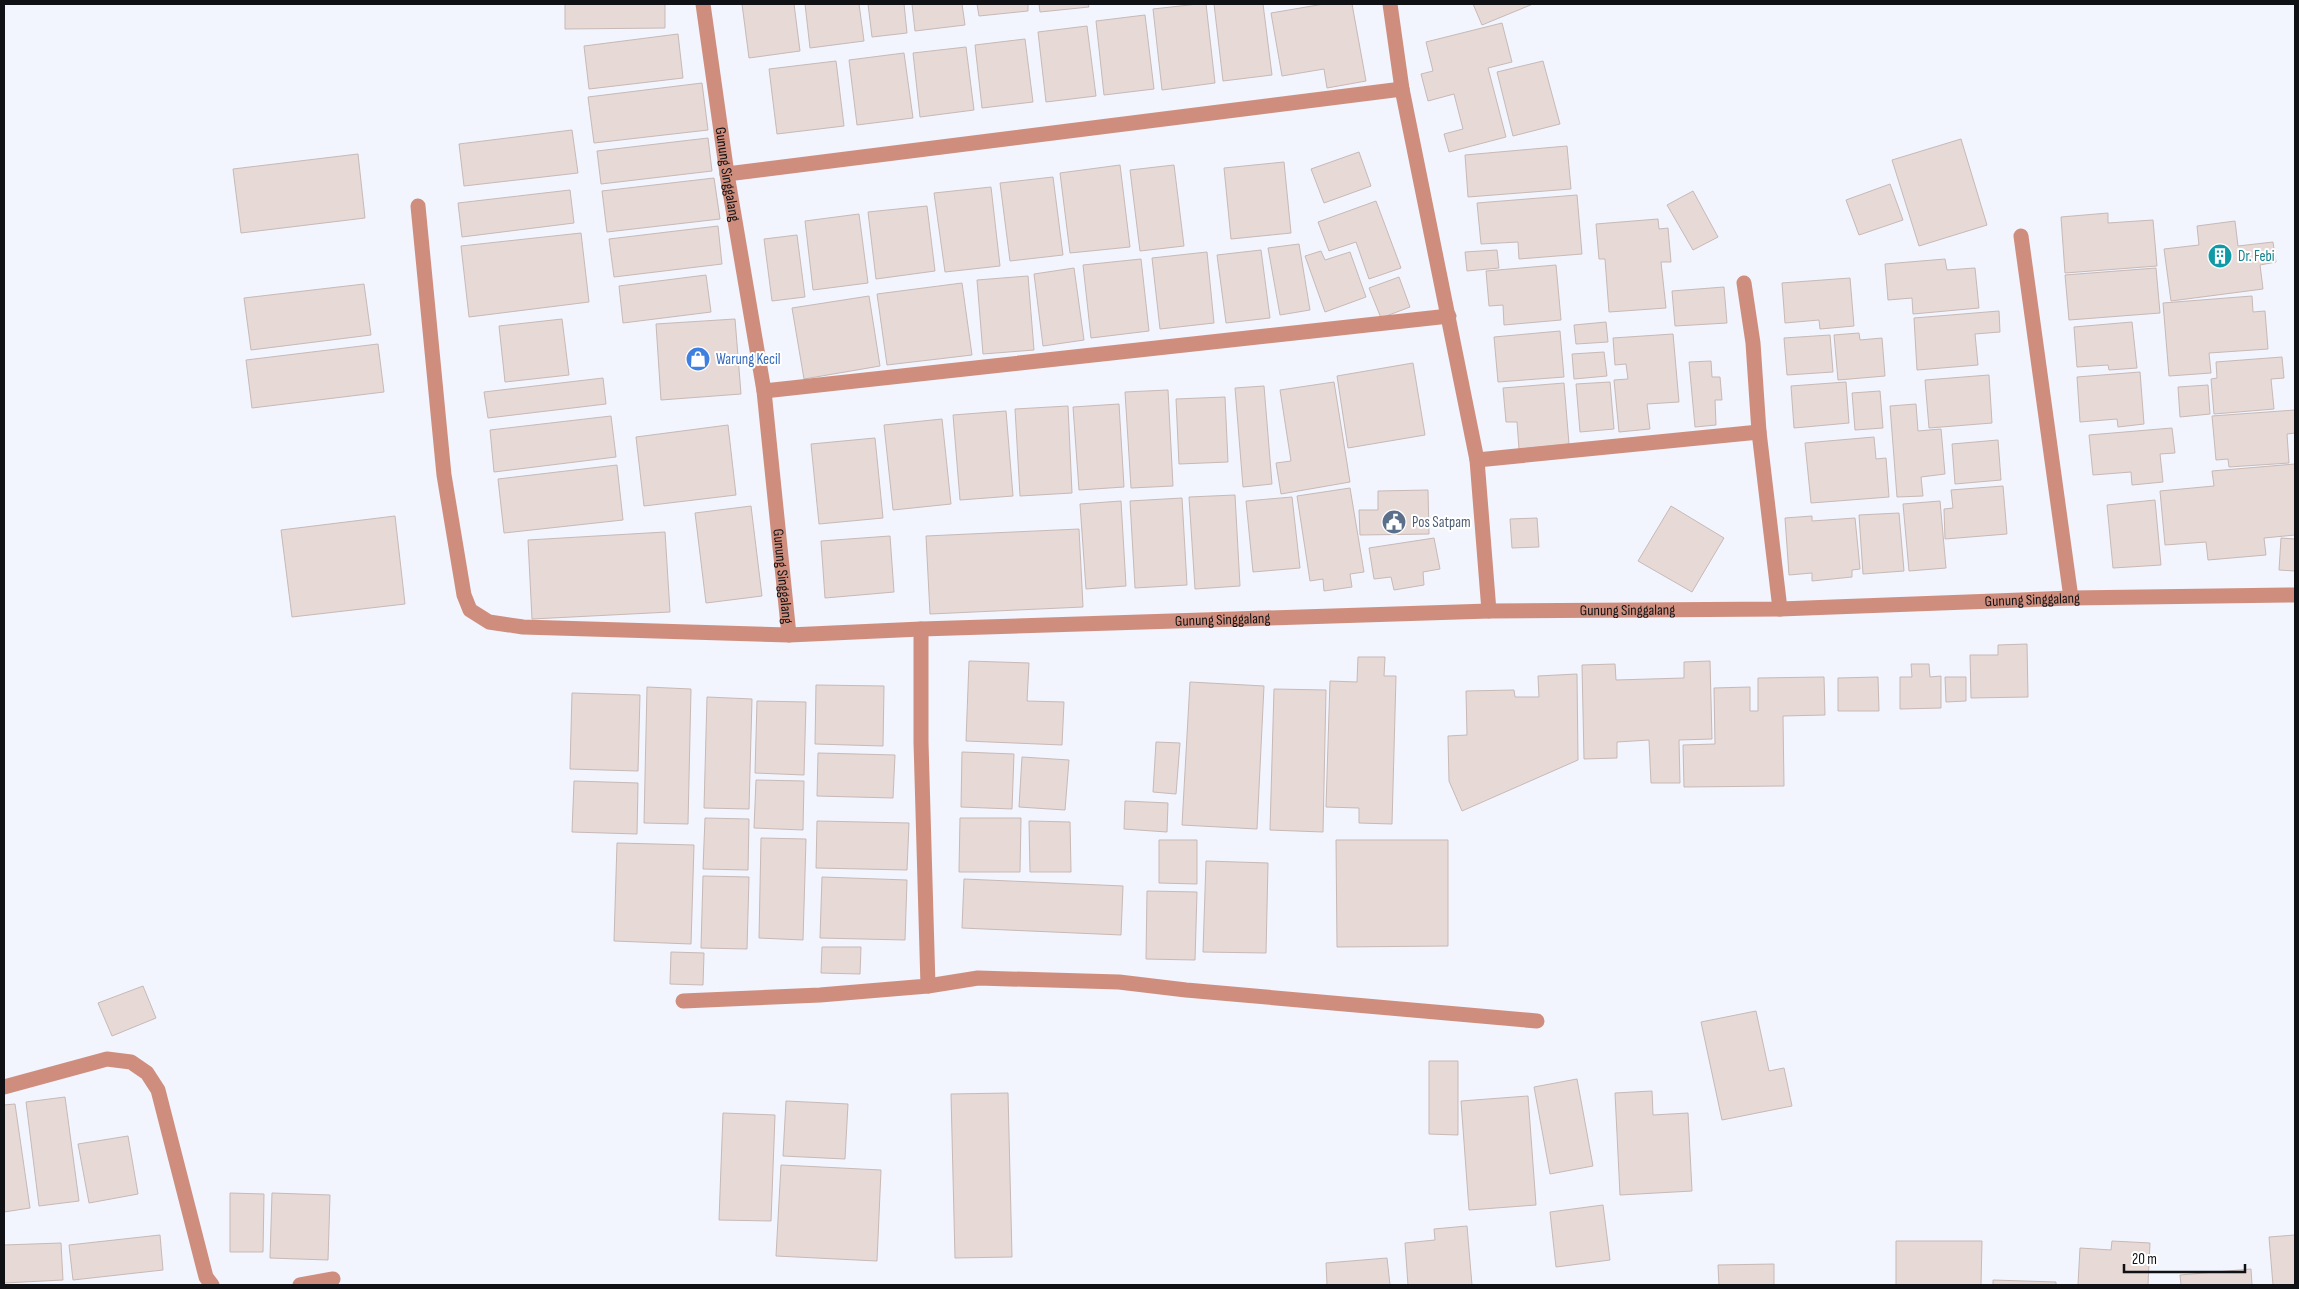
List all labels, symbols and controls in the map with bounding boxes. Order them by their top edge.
street label: Gunung Singgalang [710,126,744,223]
building icon: Dr. Febi [2207,243,2233,269]
place label: Dr. Febi [2238,247,2275,266]
shop icon: Warung Kecil [685,346,711,372]
place label: Warung Kecil [716,350,781,369]
public building icon: Pos Satpam [1381,509,1407,535]
place label: Pos Satpam [1412,513,1471,532]
street label: Gunung Singgalang [768,528,797,625]
street label: Gunung Singgalang [1984,589,2080,611]
street label: Gunung Singgalang [1580,601,1675,620]
street label: Gunung Singgalang [1175,609,1271,631]
scale bar [2124,1242,2245,1274]
text: 20 m [2132,1250,2157,1269]

